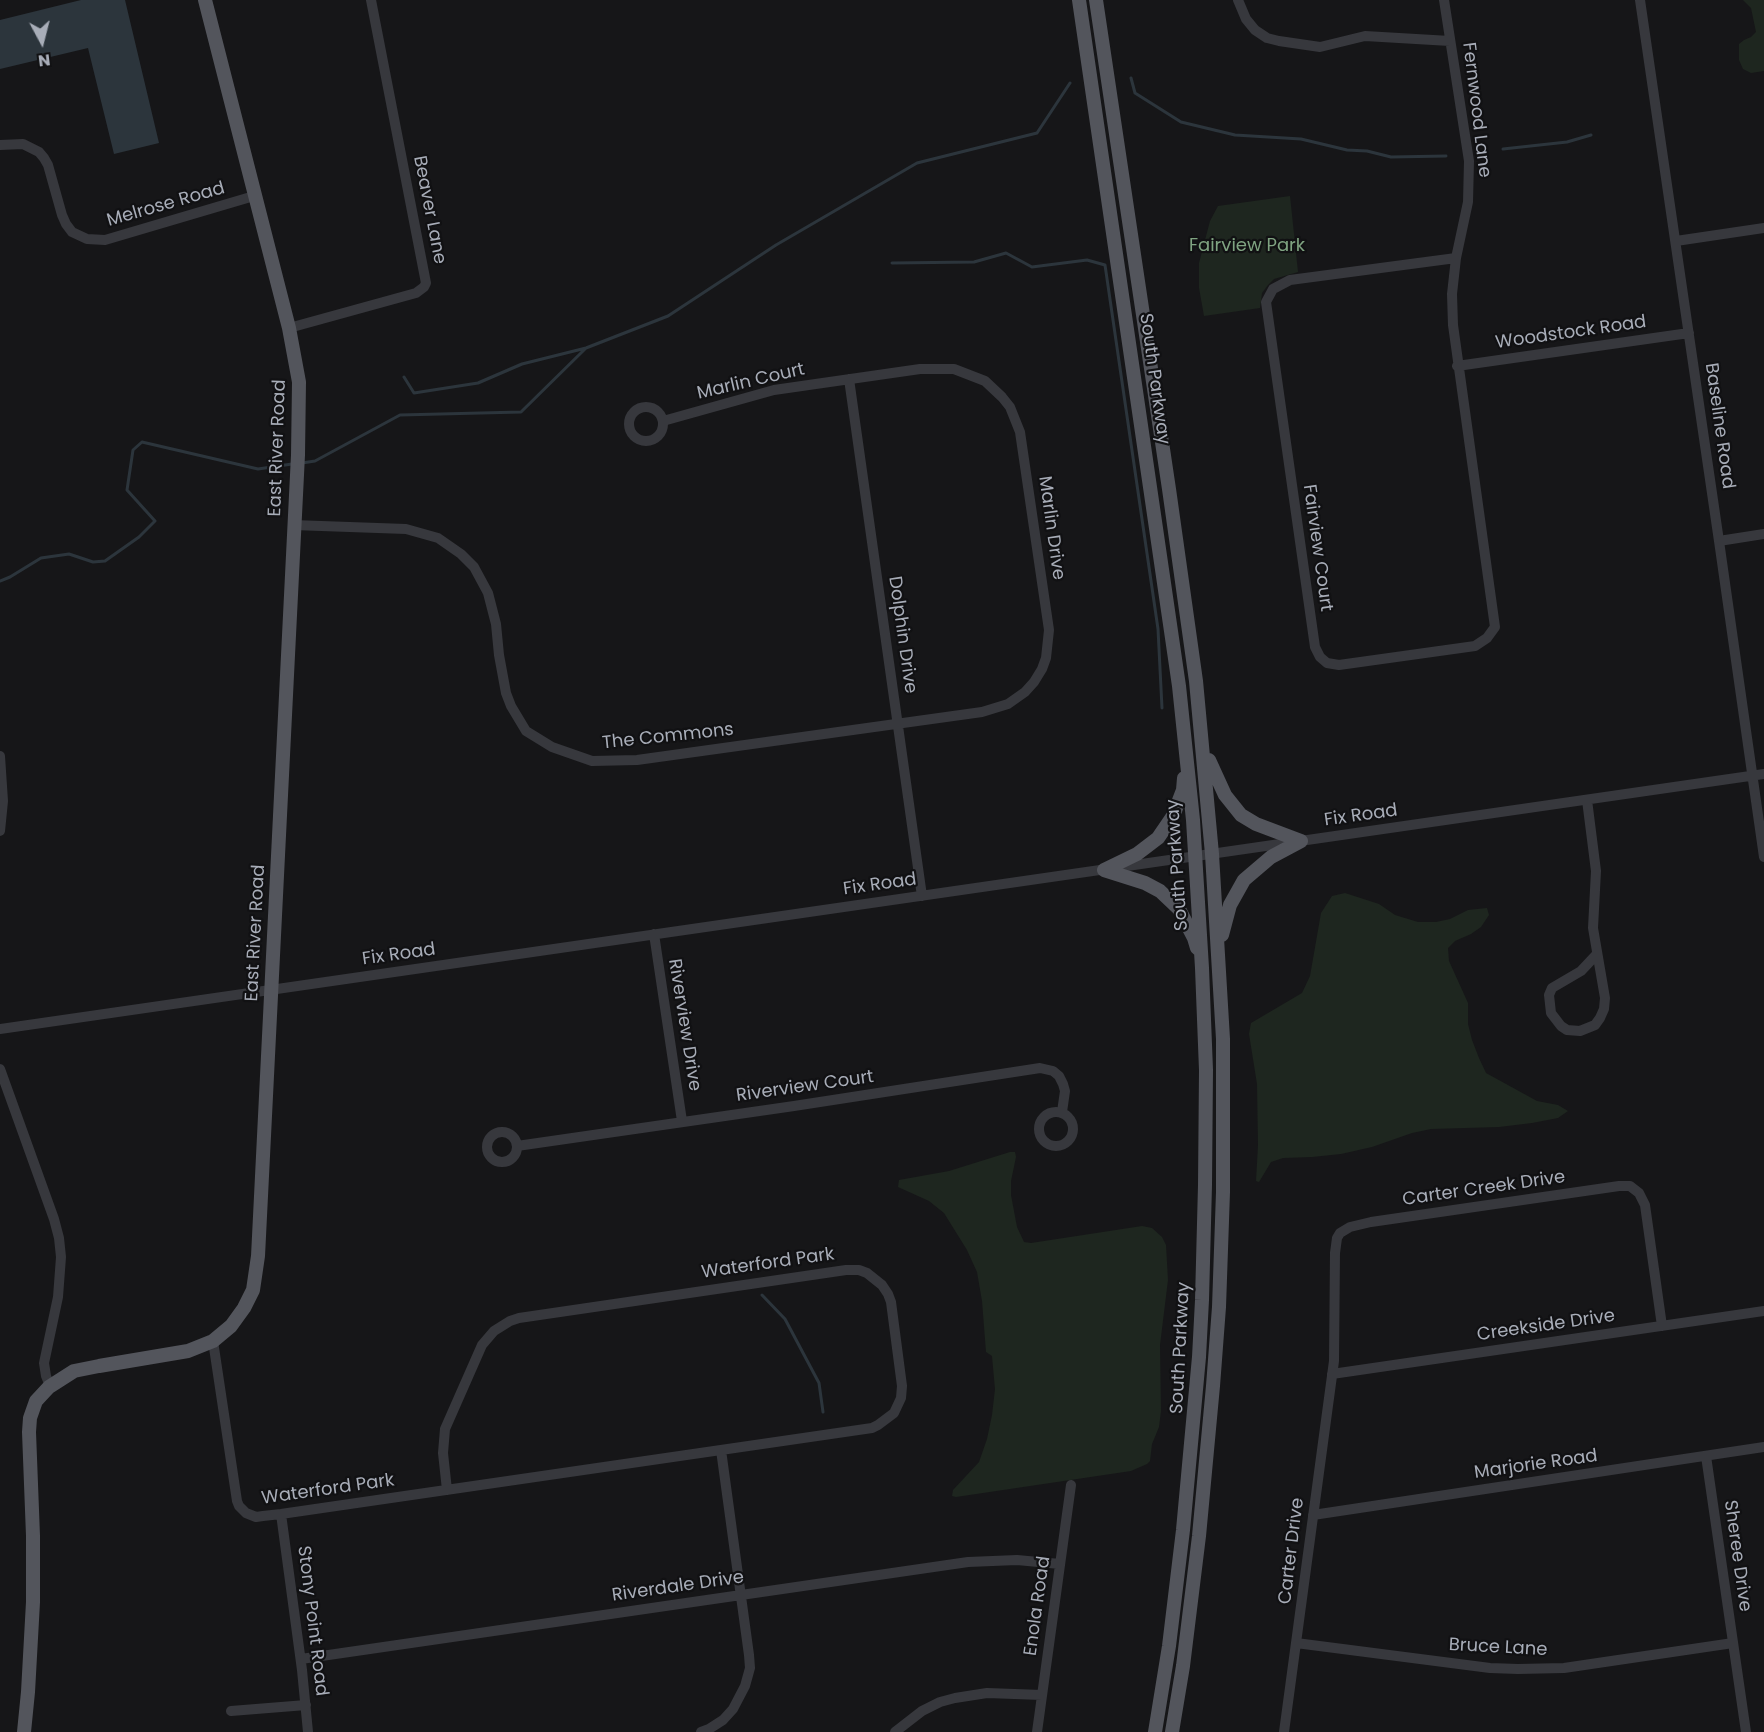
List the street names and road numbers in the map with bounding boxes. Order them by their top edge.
street label: Fernwood Lane [1457,41,1495,179]
street label: Beaver Lane [408,154,450,266]
street label: Melrose Road [105,178,227,232]
street label: South Parkway [1134,312,1174,446]
street label: Woodstock Road [1494,312,1648,354]
street label: Marlin Court [695,359,807,405]
street label: Baseline Road [1699,362,1739,490]
street label: East River Road [265,379,291,517]
street label: Marlin Drive [1033,475,1069,581]
street label: Fairview Court [1297,483,1337,613]
street label: Dolphin Drive [883,575,921,695]
street label: The Commons [601,719,735,755]
street label: South Parkway [1163,798,1193,932]
street label: Fix Road [1323,800,1399,832]
street label: East River Road [242,864,270,1002]
street label: Fix Road [842,869,918,901]
street label: Fix Road [361,939,437,971]
street label: Riverview Drive [663,957,705,1093]
street label: Riverview Court [735,1067,875,1107]
street label: Carter Creek Drive [1401,1167,1567,1211]
street label: Waterford Park [700,1244,836,1284]
street label: South Parkway [1167,1281,1195,1415]
street label: Creekside Drive [1476,1306,1616,1346]
street label: Marjorie Road [1473,1446,1599,1484]
street label: Waterford Park [260,1470,396,1510]
street label: Carter Drive [1275,1497,1309,1605]
street label: Sheree Drive [1718,1499,1756,1613]
street label: Stony Point Road [292,1545,332,1697]
street label: Enola Road [1020,1555,1056,1657]
street label: Riverdale Drive [611,1567,745,1607]
street label: Bruce Lane [1448,1635,1548,1661]

